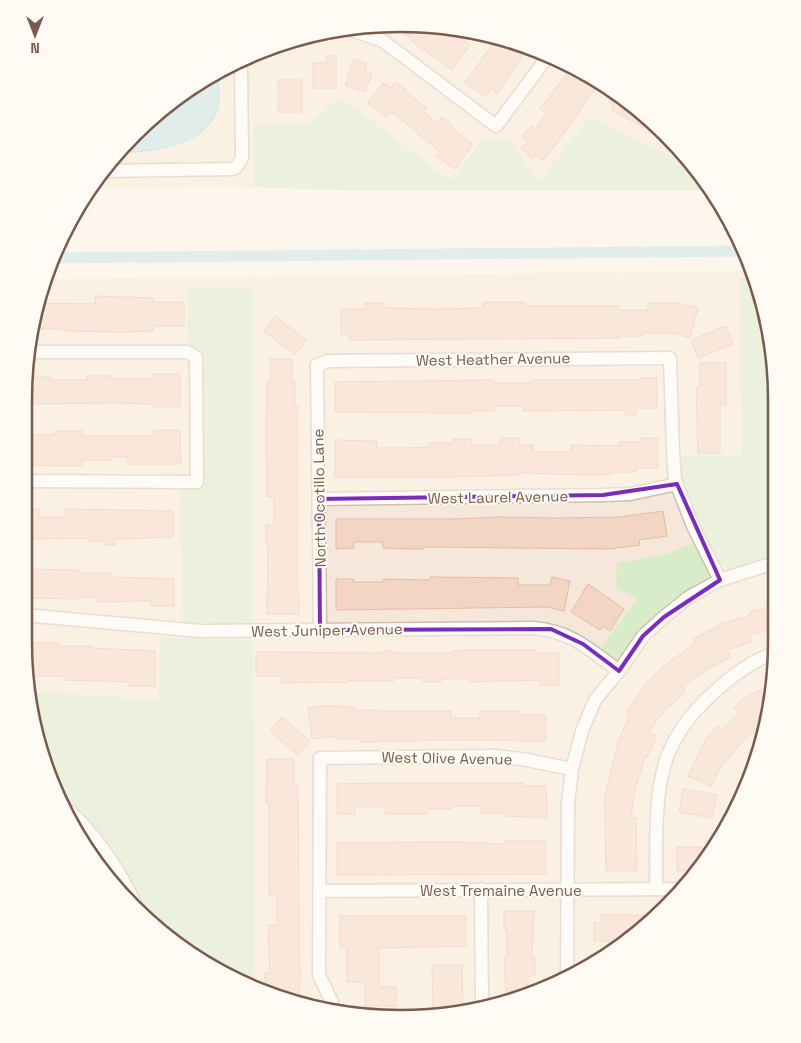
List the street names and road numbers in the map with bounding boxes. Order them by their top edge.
street label: West Heather Avenue [416,348,570,370]
street label: North Ocotillo Lane [308,428,330,568]
street label: West Laurel Avenue [428,486,569,508]
street label: West Juniper Avenue [251,619,403,641]
street label: West Olive Avenue [381,747,513,769]
street label: West Tremaine Avenue [420,881,582,900]

